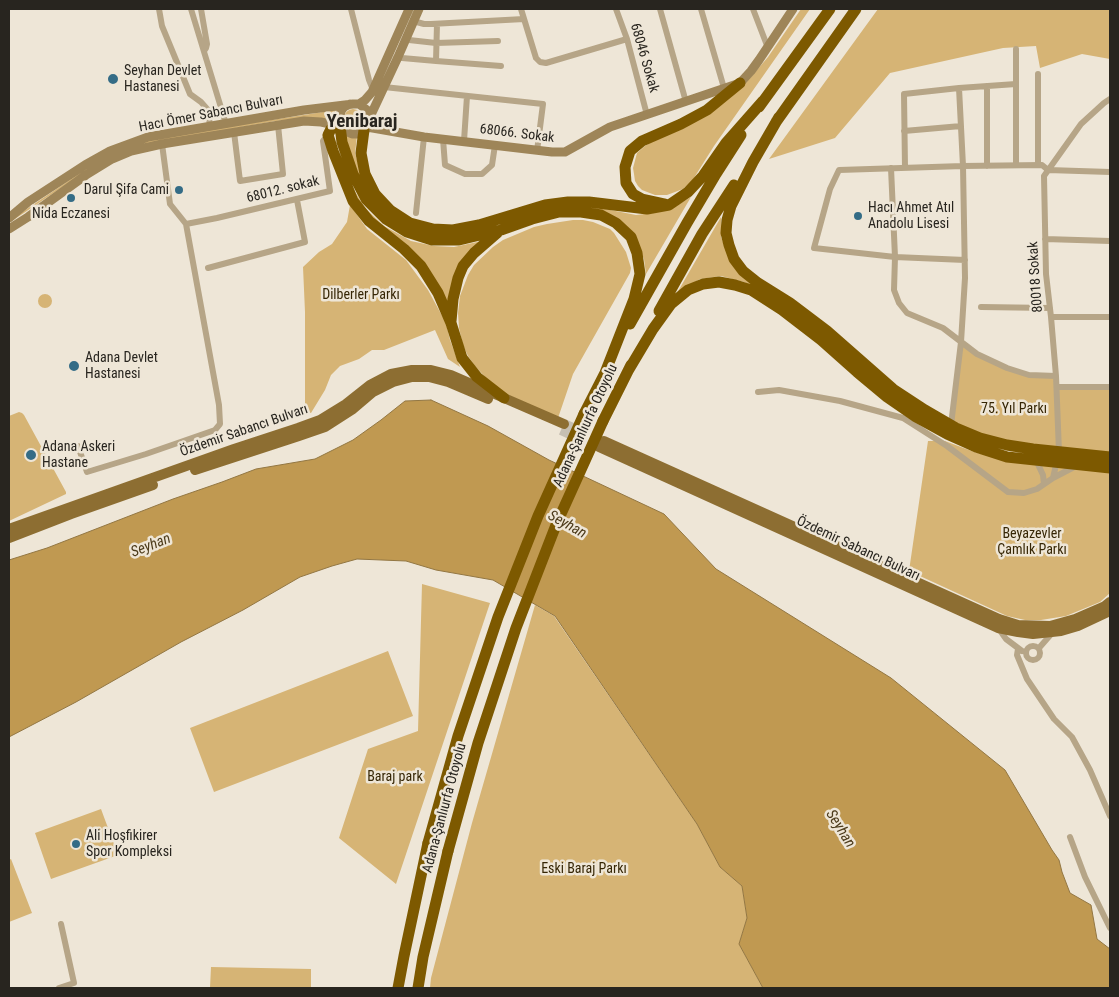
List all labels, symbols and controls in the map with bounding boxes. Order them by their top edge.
street label: 68046 Sokak [626,21,662,95]
place label: Seyhan Devlet Hastanesi [124,63,201,95]
marker: Seyhan Devlet Hastanesi [106,72,120,86]
street label: Hacı Ömer Sabancı Bulvarı [138,92,284,136]
district label: Yenibaraj [327,111,397,133]
street label: 68066. Sokak [479,121,555,147]
street label: 68012. sokak [245,173,321,207]
place label: Darul Şifa Cami [84,182,169,198]
marker: Darul Şifa Cami [173,184,185,196]
marker: Nida Eczanesi [65,192,77,204]
place label: Hacı Ahmet Atıl Anadolu Lisesi [868,200,954,232]
place label: Nida Eczanesi [32,206,110,222]
marker: Hacı Ahmet Atıl Anadolu Lisesi [852,210,864,222]
street label: 80018 Sokak [1025,241,1047,313]
park label: Dilberler Parkı [322,287,400,303]
place label: Adana Devlet Hastanesi [85,350,158,382]
marker: Adana Devlet Hastanesi [67,359,81,373]
street label: Adana-Şanlıurfa Otoyolu [550,362,622,490]
street label: Özdemir Sabancı Bulvarı [178,401,310,461]
park label: 75. Yıl Parkı [981,401,1047,417]
place label: Adana Askeri Hastane [42,439,115,472]
marker: Adana Askeri Hastane [24,448,38,462]
water label: Seyhan [545,507,589,543]
street label: Özdemir Sabancı Bulvarı [794,513,922,585]
park label: Beyazevler Çamlık Parkı [997,526,1067,558]
water label: Seyhan [128,530,174,562]
street label: Adana-Şanlıurfa Otoyolu [420,741,470,875]
park label: Baraj park [367,769,423,785]
water label: Seyhan [821,807,859,851]
place label: Ali Hoşfikirer Spor Kompleksi [86,828,172,860]
marker: Ali Hoşfikirer Spor Kompleksi [70,838,82,850]
park label: Eski Baraj Parkı [541,861,627,877]

